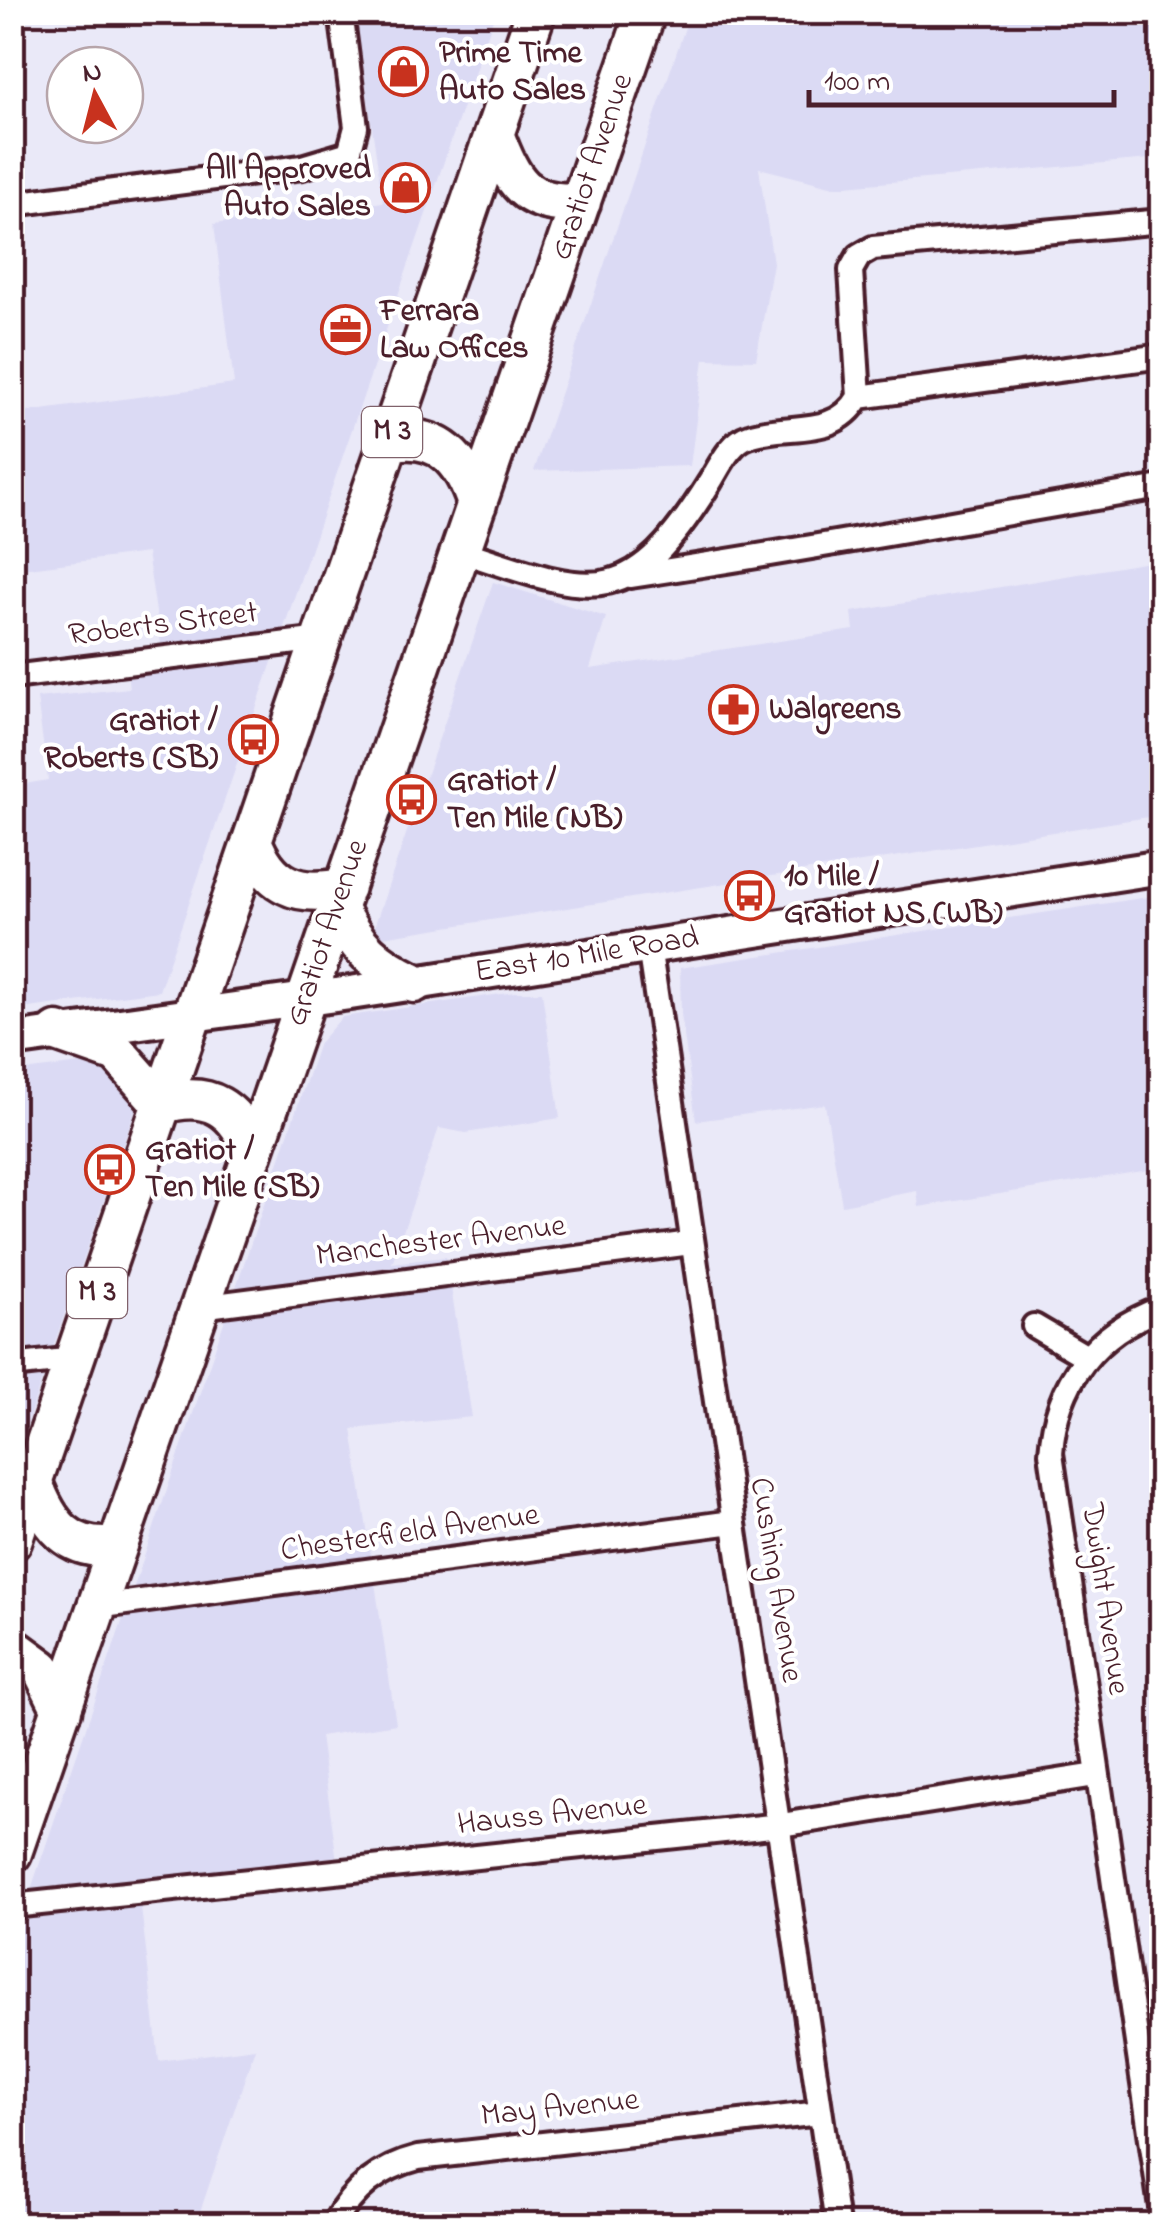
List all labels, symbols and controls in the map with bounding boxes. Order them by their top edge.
place label: Prime Time Auto Sales [439,31,586,115]
north arrow [45,45,145,145]
scale bar [809,45,1114,107]
shop icon: Prime Time Auto Sales [378,46,430,98]
text: N [80,52,104,95]
text: 100 m [824,61,890,105]
street label: Gratiot Avenue [539,67,647,267]
place label: All Approved Auto Sales [206,147,371,231]
shop icon: All Approved Auto Sales [380,162,432,214]
place label: Ferrara Law Offices [378,289,529,373]
office icon: Ferrara Law Offices [319,304,371,356]
road number: M 3 [362,407,422,457]
street label: Roberts Street [66,590,261,660]
pharmacy icon: Walgreens [708,684,760,736]
place label: Walgreens [769,687,902,735]
place label: Gratiot / Roberts (SB) [44,699,219,783]
bus stop icon: Gratiot / Roberts (SB) [227,714,279,766]
place label: Gratiot / Ten Mile (NB) [447,759,623,843]
bus stop icon: Gratiot / Ten Mile (NB) [386,774,438,826]
street label: Gratiot Avenue [274,833,382,1033]
place label: 10 Mile / Gratiot NS (WB) [784,854,1003,938]
bus stop icon: 10 Mile / Gratiot NS (WB) [723,869,775,921]
street label: East 10 Mile Road [472,915,702,997]
place label: Gratiot / Ten Mile (SB) [145,1128,320,1212]
bus stop icon: Gratiot / Ten Mile (SB) [84,1143,136,1195]
street label: Manchester Avenue [313,1203,569,1281]
road number: M 3 [67,1268,127,1318]
street label: Cushing Avenue [736,1474,814,1686]
street label: Chesterfield Avenue [278,1493,543,1575]
street label: Dwight Avenue [1067,1499,1141,1698]
street label: Hauss Avenue [455,1783,650,1849]
street label: May Avenue [479,2077,642,2141]

